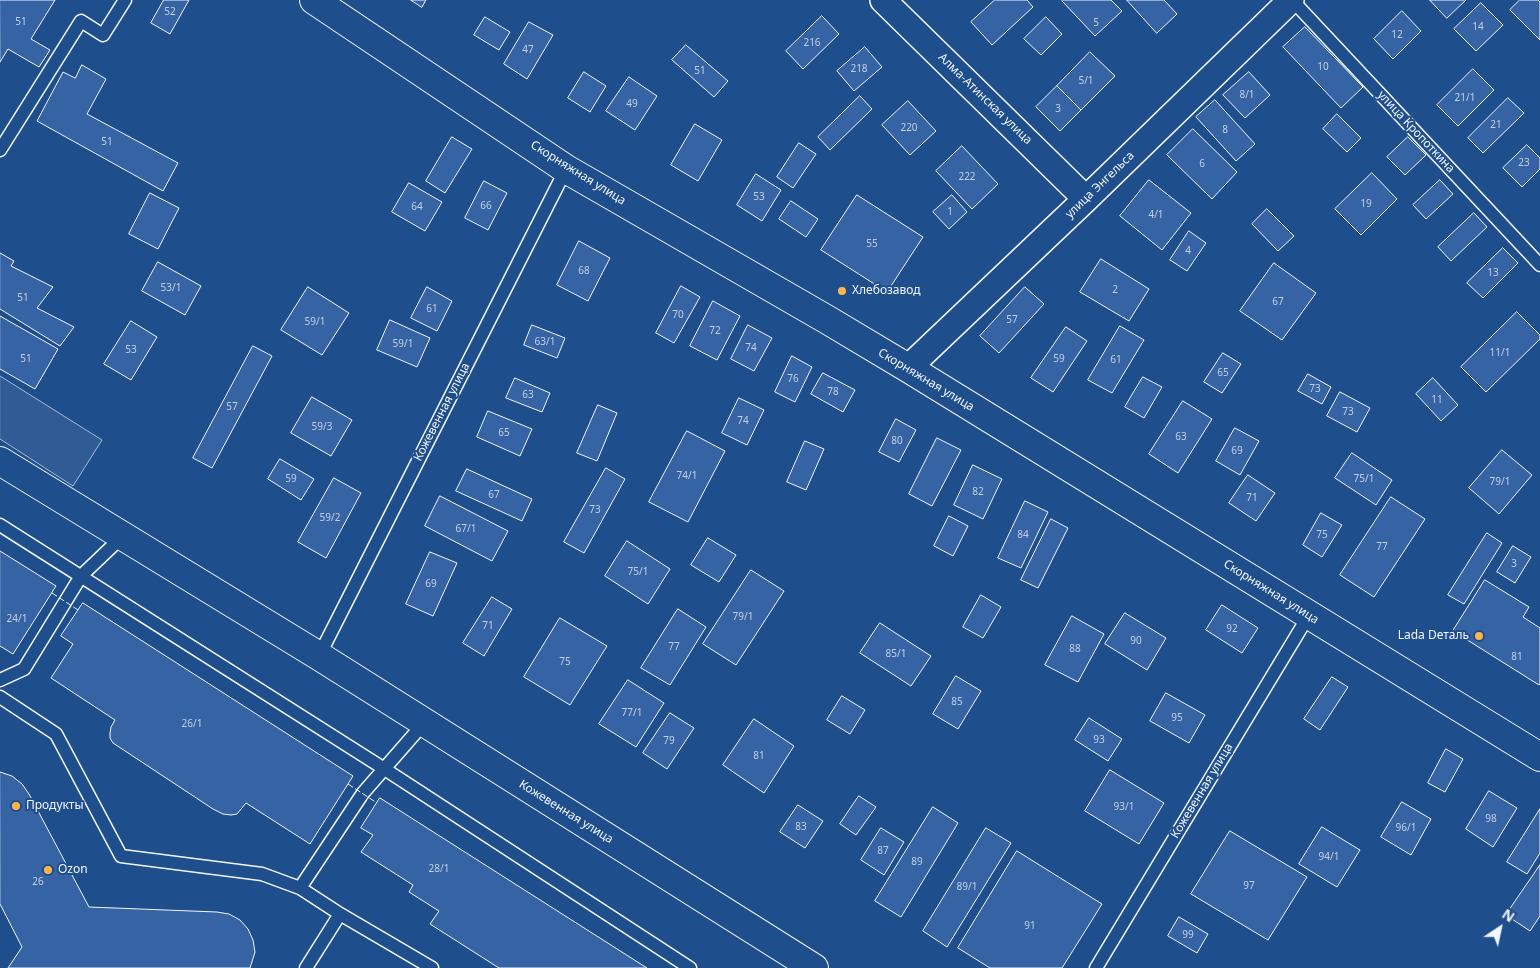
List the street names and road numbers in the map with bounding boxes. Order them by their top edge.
street label: Алма-Атинская улица [935,50,1035,148]
street label: улица Кропоткина [1374,88,1458,176]
street label: Скорняжная улица [528,138,628,208]
street label: улица Энгельса [1063,148,1137,222]
street label: Скорняжная улица [875,346,977,414]
street label: Кожевенная улица [411,360,473,464]
street label: Скорняжная улица [1221,557,1321,627]
street label: Кожевенная улица [1168,741,1236,841]
street label: Кожевенная улица [516,777,616,847]

